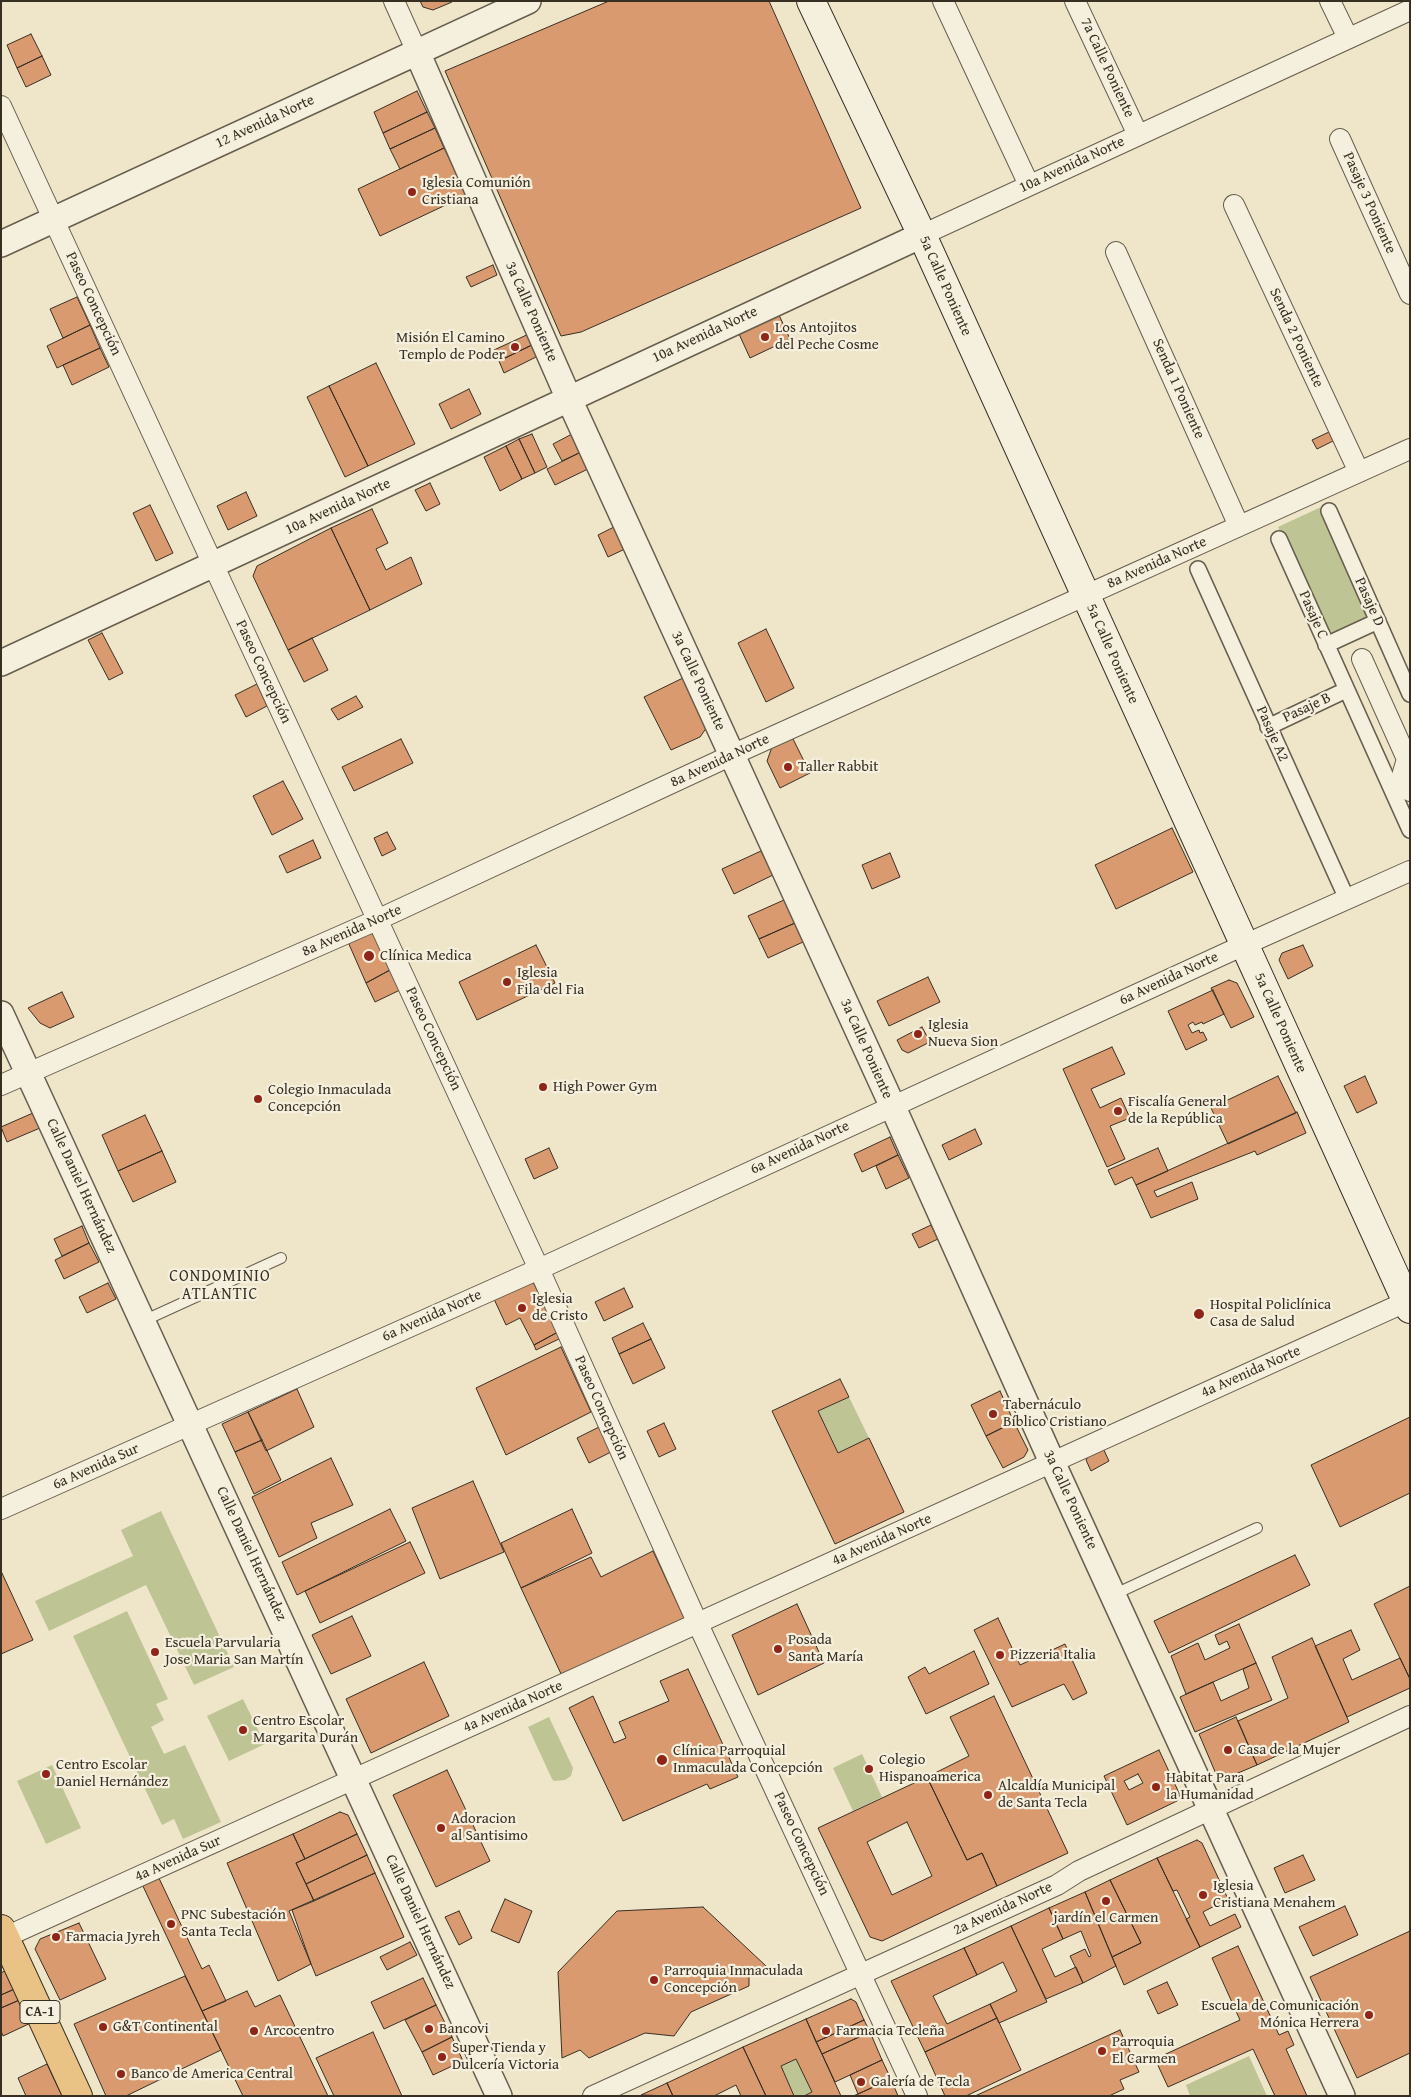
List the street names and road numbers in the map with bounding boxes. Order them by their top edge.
street label: 7a Calle Poniente [1076,15,1138,121]
street label: 12 Avenida Norte [213,91,317,153]
street label: 10a Avenida Norte [1016,133,1128,197]
street label: Pasaje 3 Poniente [1339,149,1399,257]
street label: 5a Calle Poniente [915,233,975,339]
street label: Paseo Concepción [61,249,125,359]
street label: 3a Calle Poniente [501,259,561,365]
street label: Senda 2 Poniente [1265,285,1327,391]
street label: 10a Avenida Norte [649,303,761,367]
street label: Senda 1 Poniente [1148,336,1208,442]
street label: 10a Avenida Norte [282,475,394,539]
street label: 8a Avenida Norte [1104,533,1210,593]
street label: Pasaje D [1350,575,1388,629]
street label: Pasaje C [1294,588,1332,642]
street label: 5a Calle Poniente [1082,601,1142,707]
street label: Paseo Concepción [231,617,295,727]
street label: 3a Calle Poniente [667,628,729,734]
street label: Pasaje B [1280,689,1334,727]
street label: Pasaje A2 [1252,703,1292,765]
street label: 8a Avenida Norte [668,730,772,792]
street label: 8a Avenida Norte [299,901,405,961]
street label: 6a Avenida Norte [1117,948,1221,1010]
street label: 5a Calle Poniente [1250,970,1310,1076]
street label: Paseo Concepción [401,984,465,1094]
street label: 3a Calle Poniente [836,996,896,1102]
street label: Calle Daniel Hernández [42,1116,120,1256]
street label: 6a Avenida Norte [748,1117,852,1179]
street label: 6a Avenida Norte [379,1286,485,1346]
street label: 4a Avenida Norte [1198,1342,1304,1402]
street label: Paseo Concepción [570,1353,632,1463]
street label: 6a Avenida Sur [50,1440,142,1494]
street label: 3a Calle Poniente [1039,1447,1101,1553]
street label: Calle Daniel Hernández [212,1484,290,1624]
street label: 4a Avenida Norte [829,1510,935,1570]
street label: 4a Avenida Norte [460,1677,566,1737]
street label: Paseo Concepción [769,1789,833,1899]
street label: 4a Avenida Sur [132,1832,224,1886]
street label: Calle Daniel Hernández [381,1852,459,1992]
street label: 2a Avenida Norte [951,1878,1055,1940]
road number: CA-1 [20,2000,60,2024]

